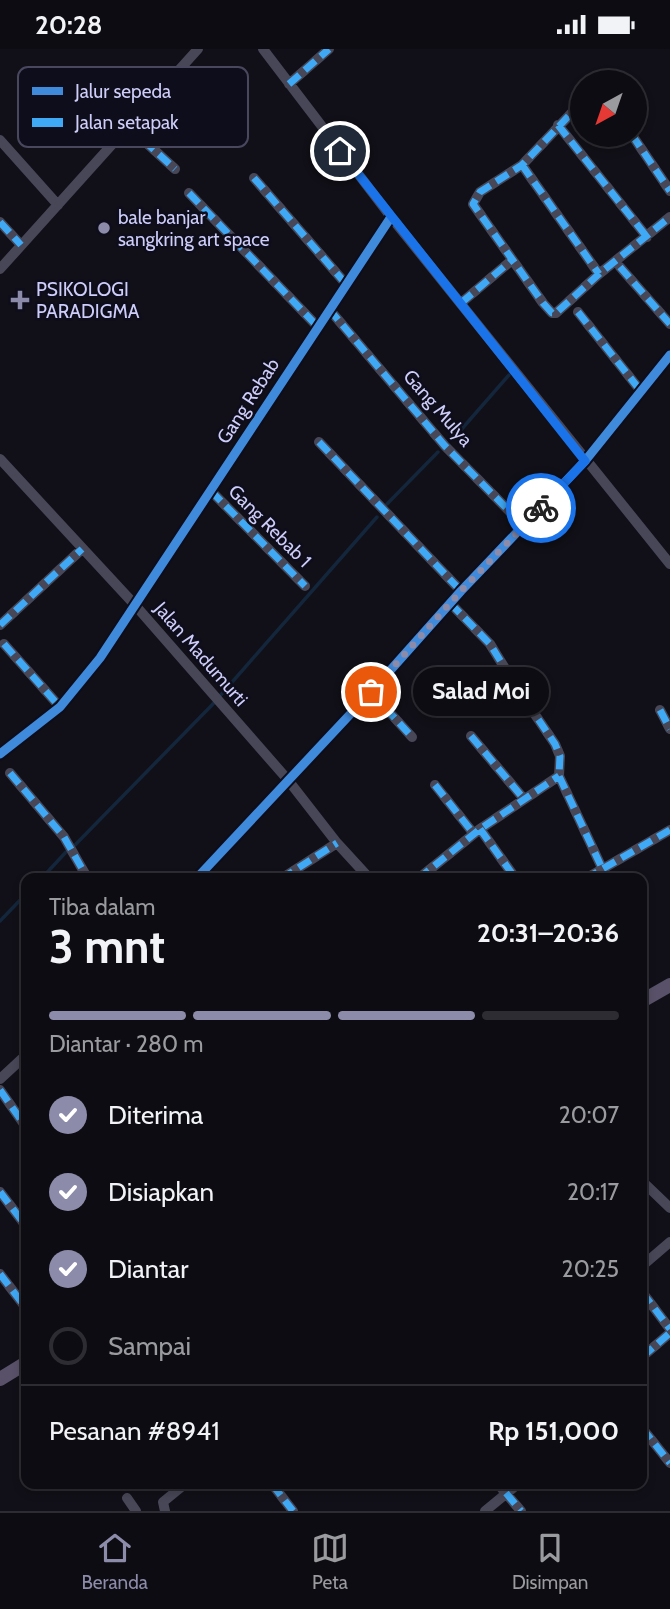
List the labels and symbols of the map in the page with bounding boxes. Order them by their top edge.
legend [18,67,248,147]
north arrow [570,70,648,147]
text: Jalur sepeda [74,80,171,103]
text: Jalan setapak [74,111,179,134]
pin [310,121,370,181]
place label: bale banjar sangkring art space [118,206,270,251]
marker: bale banjar sangkring art space [96,220,112,236]
place label: PSIKOLOGI PARADIGMA [36,278,140,323]
marker: PSIKOLOGI PARADIGMA [10,290,30,310]
street label: Gang Rebab [212,354,284,448]
street label: Gang Mulya [398,365,478,451]
courier [506,473,576,543]
street label: Gang Rebab 1 [224,480,316,572]
street label: Jalan Madumurti [149,597,252,711]
pin [341,662,401,722]
callout: Salad Moi [413,667,550,717]

